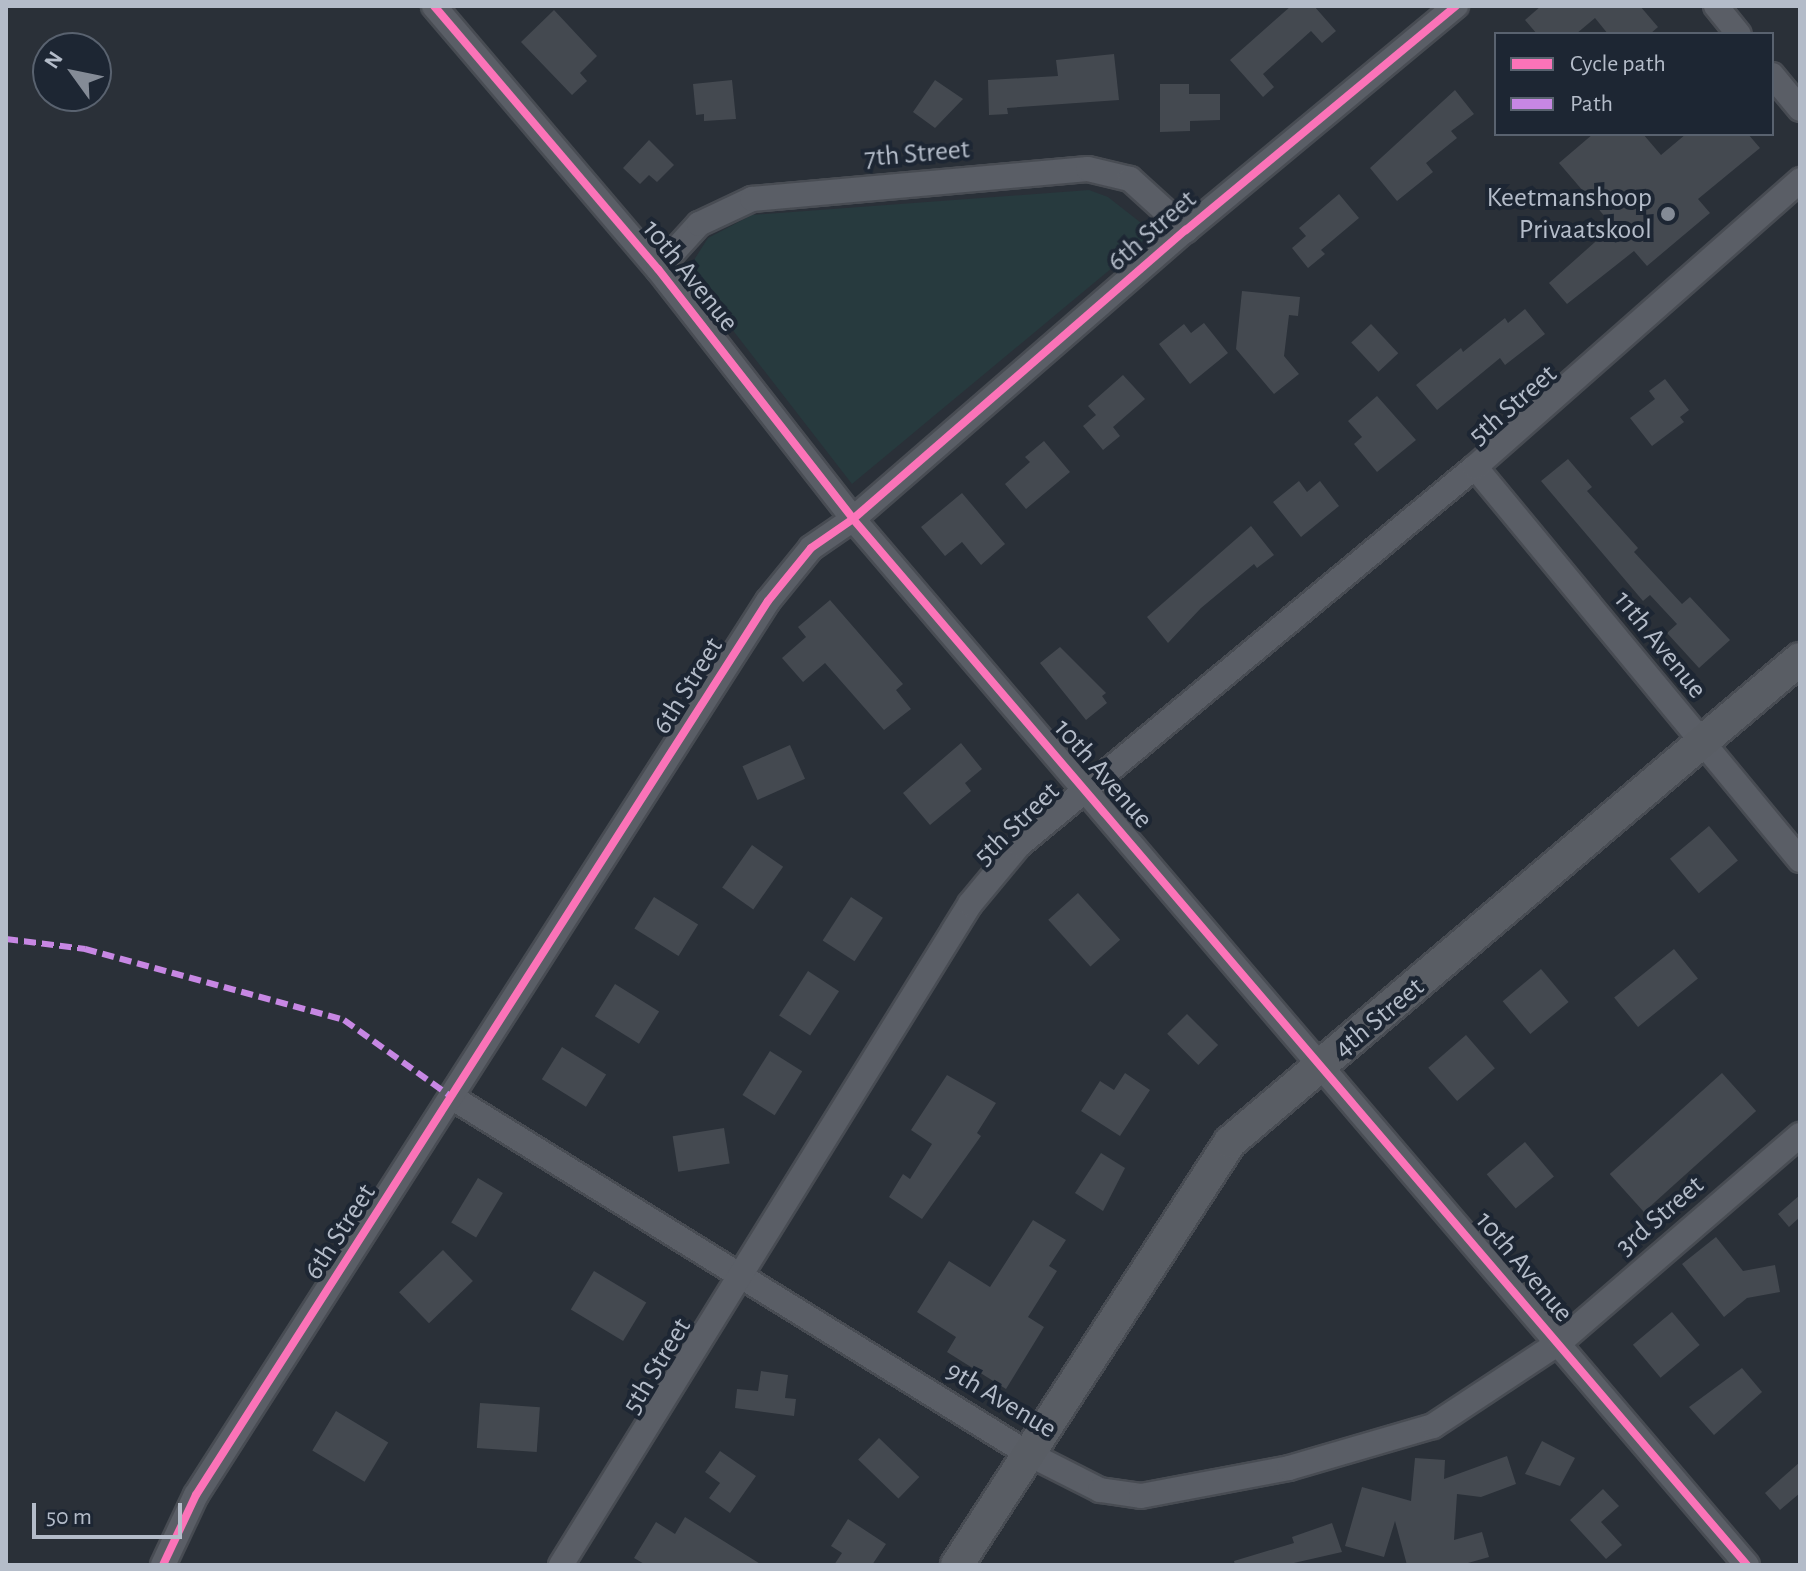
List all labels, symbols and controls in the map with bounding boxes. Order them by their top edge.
north arrow [32,32,112,112]
legend [1494,32,1774,136]
text: N [40,48,67,72]
text: Cycle path [1570,52,1666,76]
text: Path [1570,92,1613,116]
street label: 7th Street [863,133,971,175]
place label: Keetmanshoop Privaatskool [1486,181,1652,247]
street label: 6th Street [1101,183,1203,279]
marker: Keetmanshoop Privaatskool [1659,205,1677,223]
street label: 10th Avenue [635,213,745,339]
street label: 5th Street [1462,358,1564,452]
street label: 11th Avenue [1606,584,1714,706]
street label: 6th Street [645,632,731,740]
street label: 10th Avenue [1046,712,1160,836]
street label: 5th Street [967,775,1067,873]
street label: 4th Street [1327,971,1431,1065]
street label: 3rd Street [1609,1169,1711,1263]
street label: 6th Street [297,1178,383,1286]
street label: 10th Avenue [1468,1205,1580,1329]
street label: 5th Street [615,1312,699,1420]
street label: 9th Avenue [940,1354,1062,1446]
scale bar [36,1487,186,1537]
text: 50 m [46,1505,92,1529]

